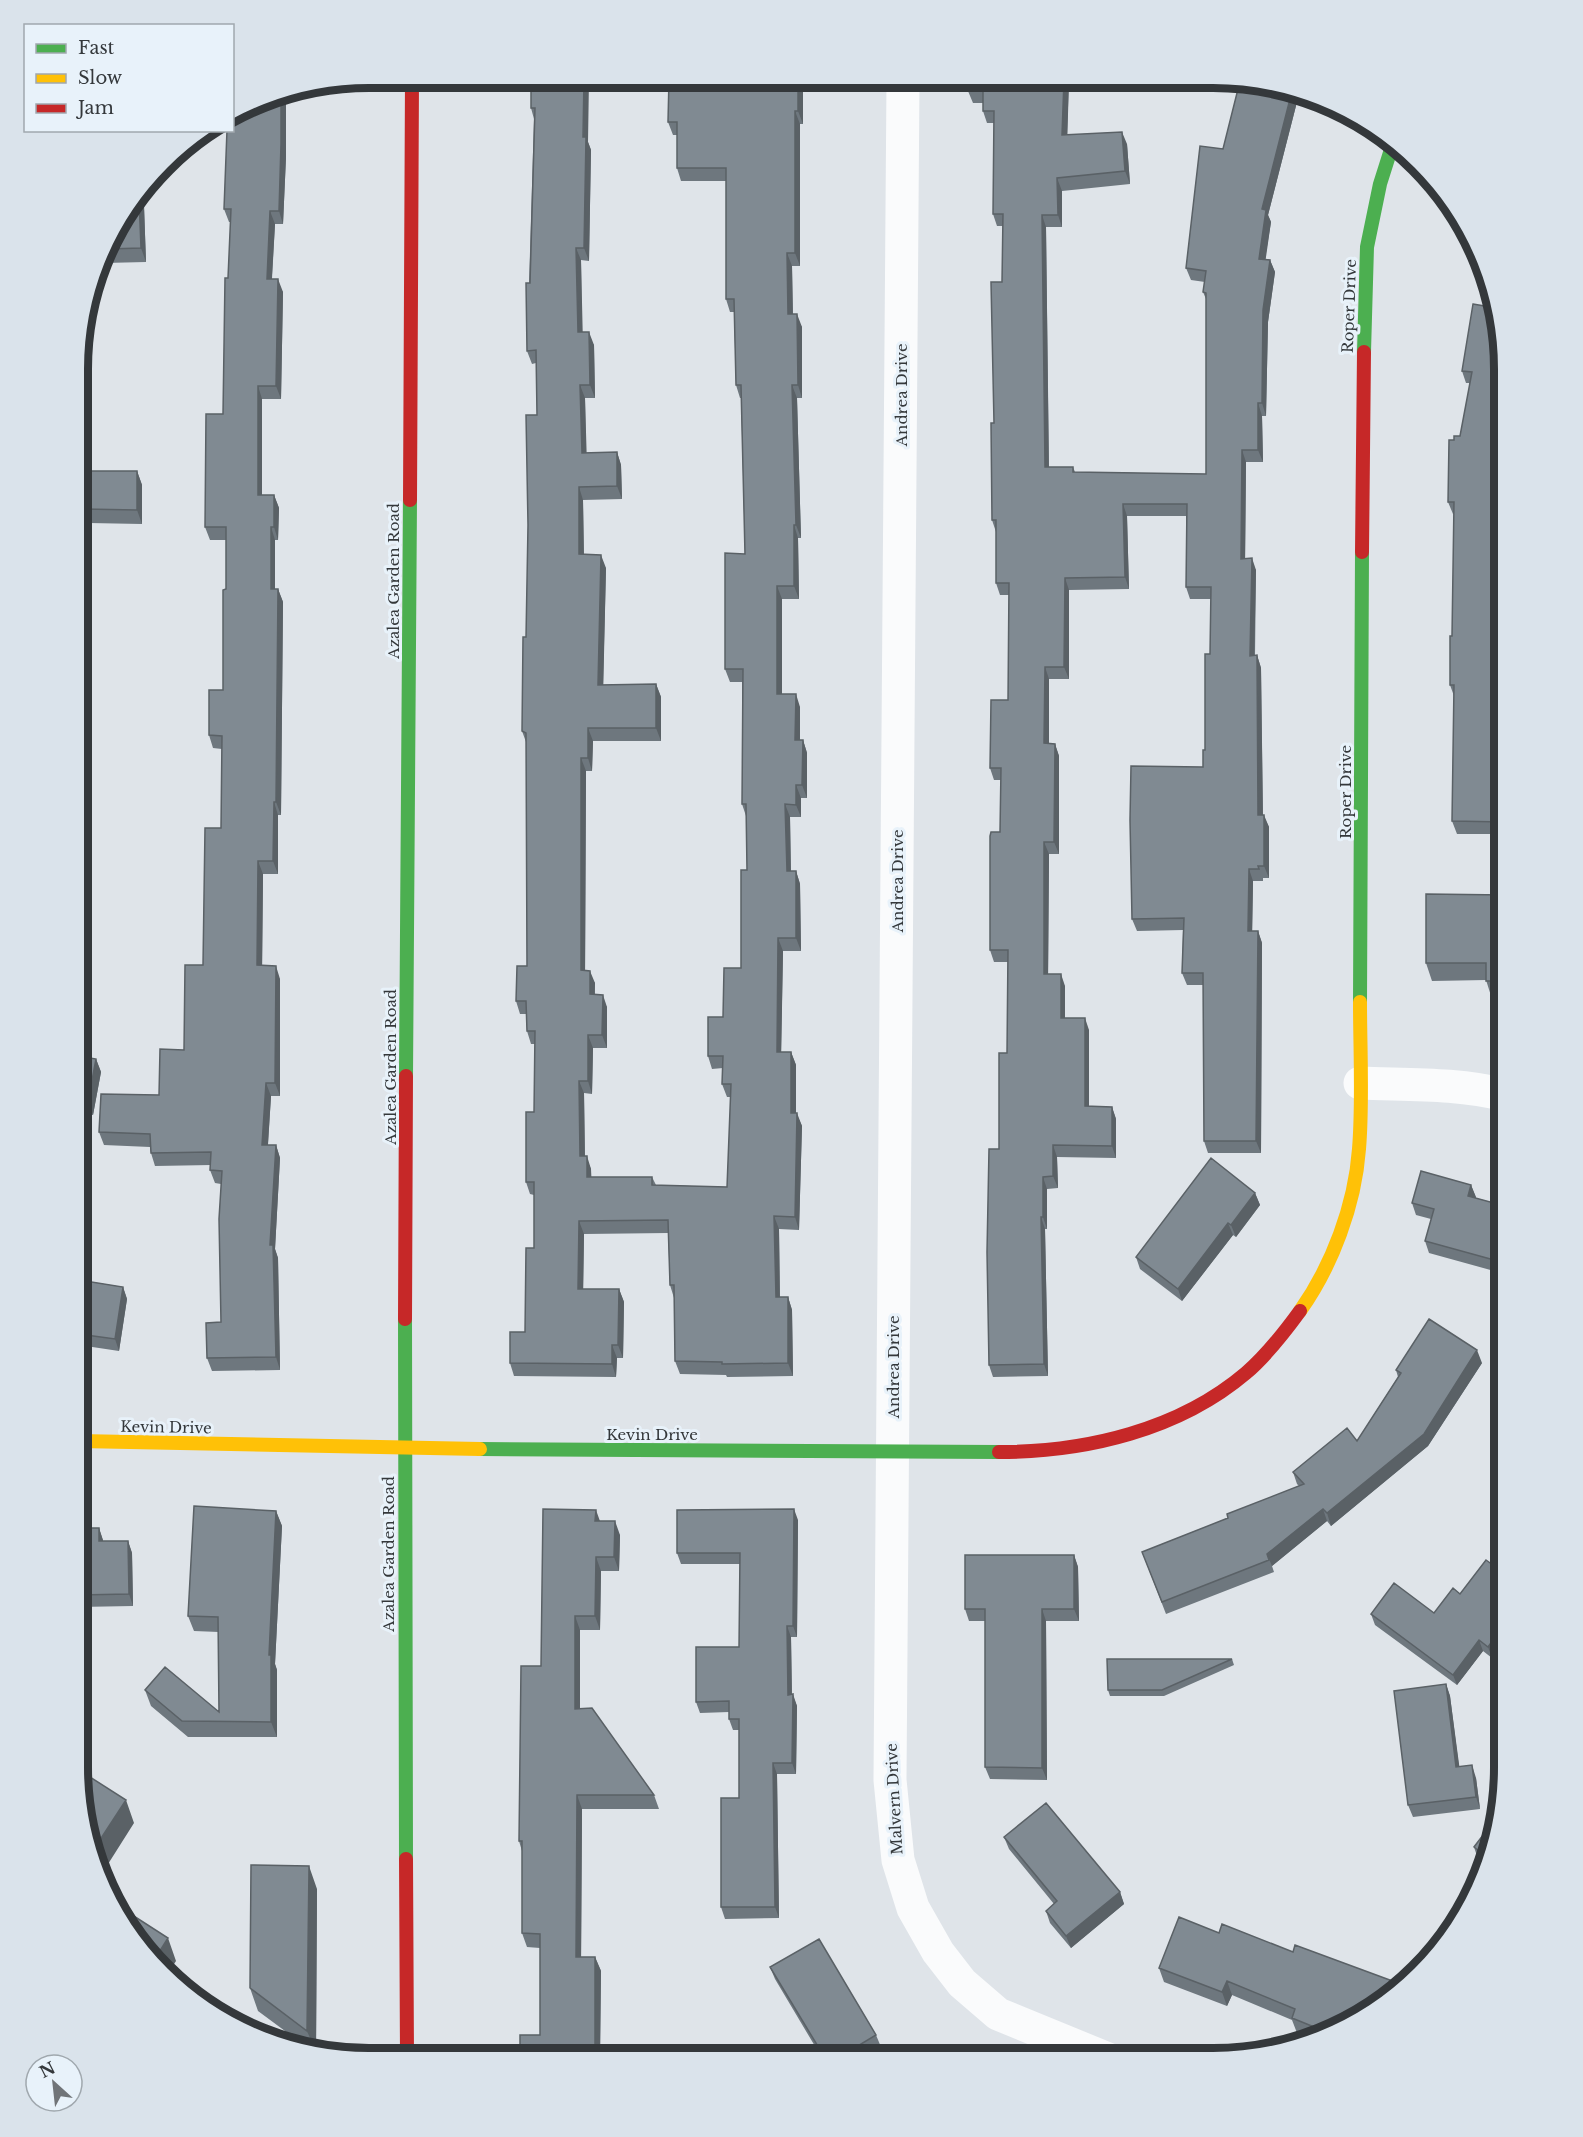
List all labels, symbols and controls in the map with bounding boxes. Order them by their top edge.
legend [24,24,234,132]
text: Fast [78,37,115,59]
text: Slow [78,67,123,89]
text: Jam [76,97,114,119]
street label: Roper Drive [1338,259,1360,353]
street label: Andrea Drive [892,344,911,447]
street label: Azalea Garden Road [384,503,403,660]
street label: Roper Drive [1336,745,1355,839]
street label: Andrea Drive [888,830,907,933]
street label: Azalea Garden Road [381,989,400,1146]
street label: Andrea Drive [884,1316,903,1419]
street label: Kevin Drive [120,1417,212,1437]
street label: Kevin Drive [606,1425,698,1444]
street label: Azalea Garden Road [379,1476,398,1633]
street label: Malvern Drive [882,1743,906,1855]
north arrow [24,2053,84,2113]
text: N [36,2057,58,2082]

